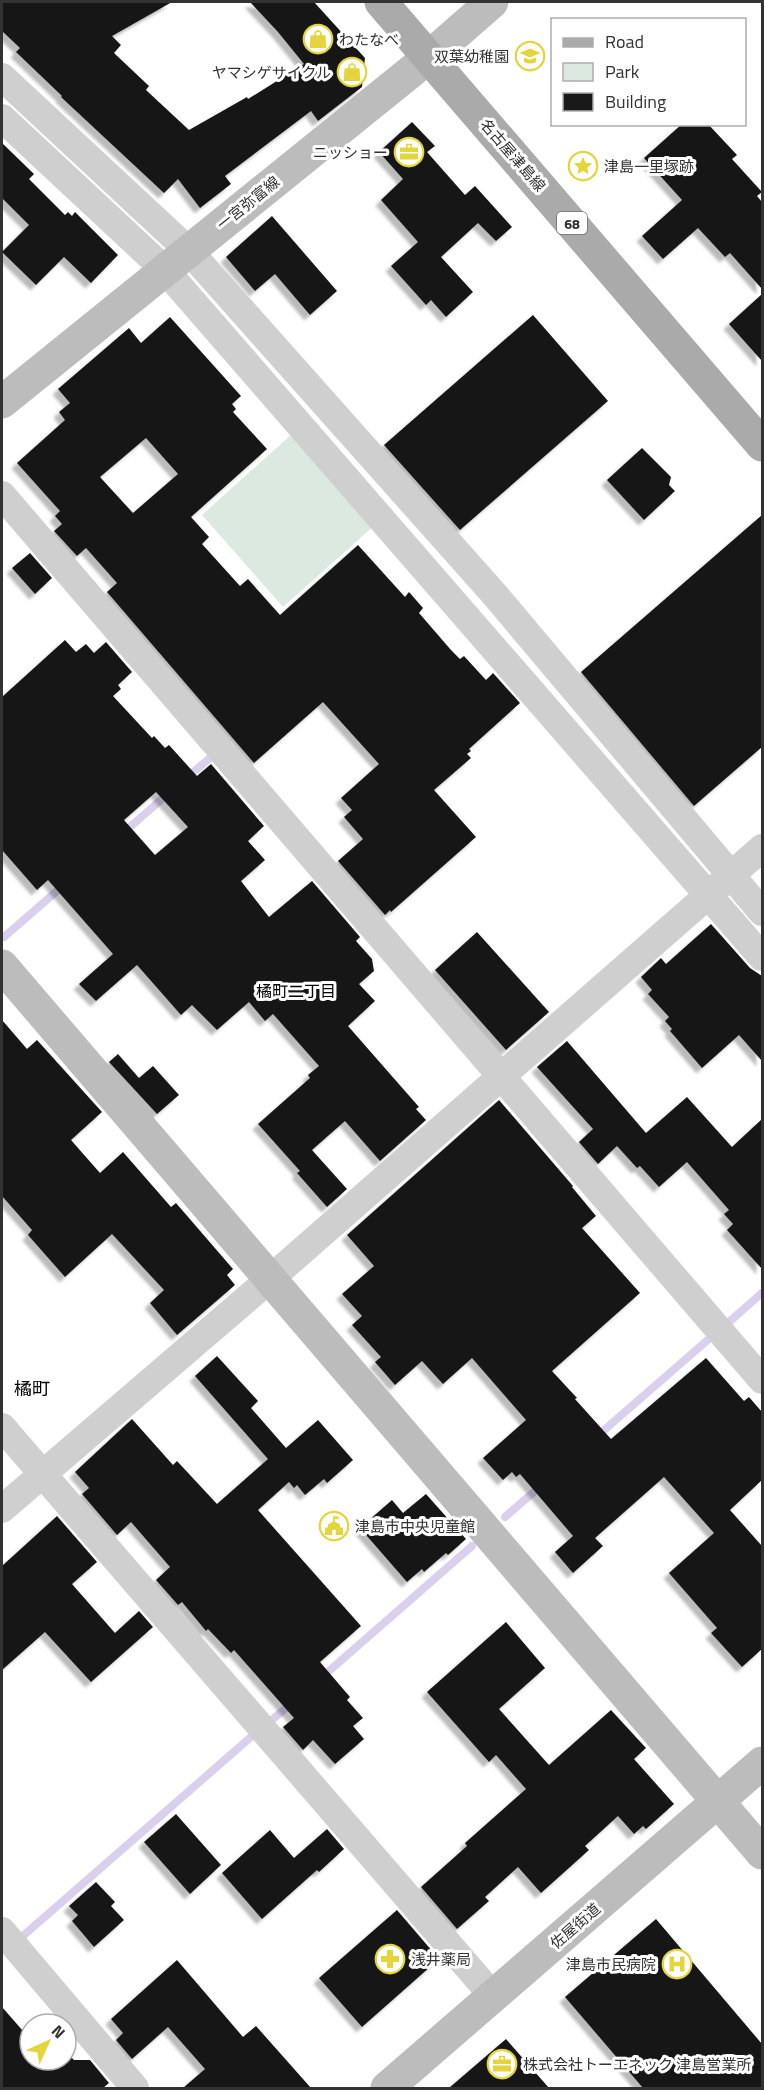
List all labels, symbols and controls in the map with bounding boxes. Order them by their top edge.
legend [551,18,746,126]
shop icon: わたなべ [302,23,334,55]
place label: わたなべ [339,28,399,51]
text: Road [605,28,644,55]
school or university icon: 双葉幼稚園 [514,40,546,72]
place label: 双葉幼稚園 [434,45,509,68]
shop icon: ヤマシゲサイクル [336,56,368,88]
text: Park [605,58,640,85]
place label: ヤマシゲサイクル [212,61,331,84]
text: Building [605,88,666,115]
street label: 名古屋津島線 [475,113,551,197]
office icon: ニッショー [393,136,425,168]
place label: ニッショー [313,141,388,164]
place icon: 津島一里塚跡 [567,150,599,182]
place label: 津島一里塚跡 [604,155,694,178]
street label: 一宮弥富線 [212,170,284,236]
road number: 68 [557,212,587,234]
district label: 橘町二丁目 [256,979,336,1003]
district label: 橘町 [14,1375,50,1402]
public building icon: 津島市中央児童館 [318,1510,350,1542]
place label: 津島市中央児童館 [355,1515,475,1538]
street label: 佐屋街道 [545,1898,605,1954]
pharmacy icon: 浅井薬局 [374,1943,406,1975]
place label: 浅井薬局 [411,1948,471,1971]
hospital icon: 津島市民病院 [661,1948,693,1980]
place label: 津島市民病院 [566,1953,656,1976]
north arrow [18,2012,78,2072]
text: N [46,2019,71,2044]
office icon: 株式会社トーエネック 津島営業所 [486,2048,518,2080]
place label: 株式会社トーエネック 津島営業所 [523,2053,751,2076]

